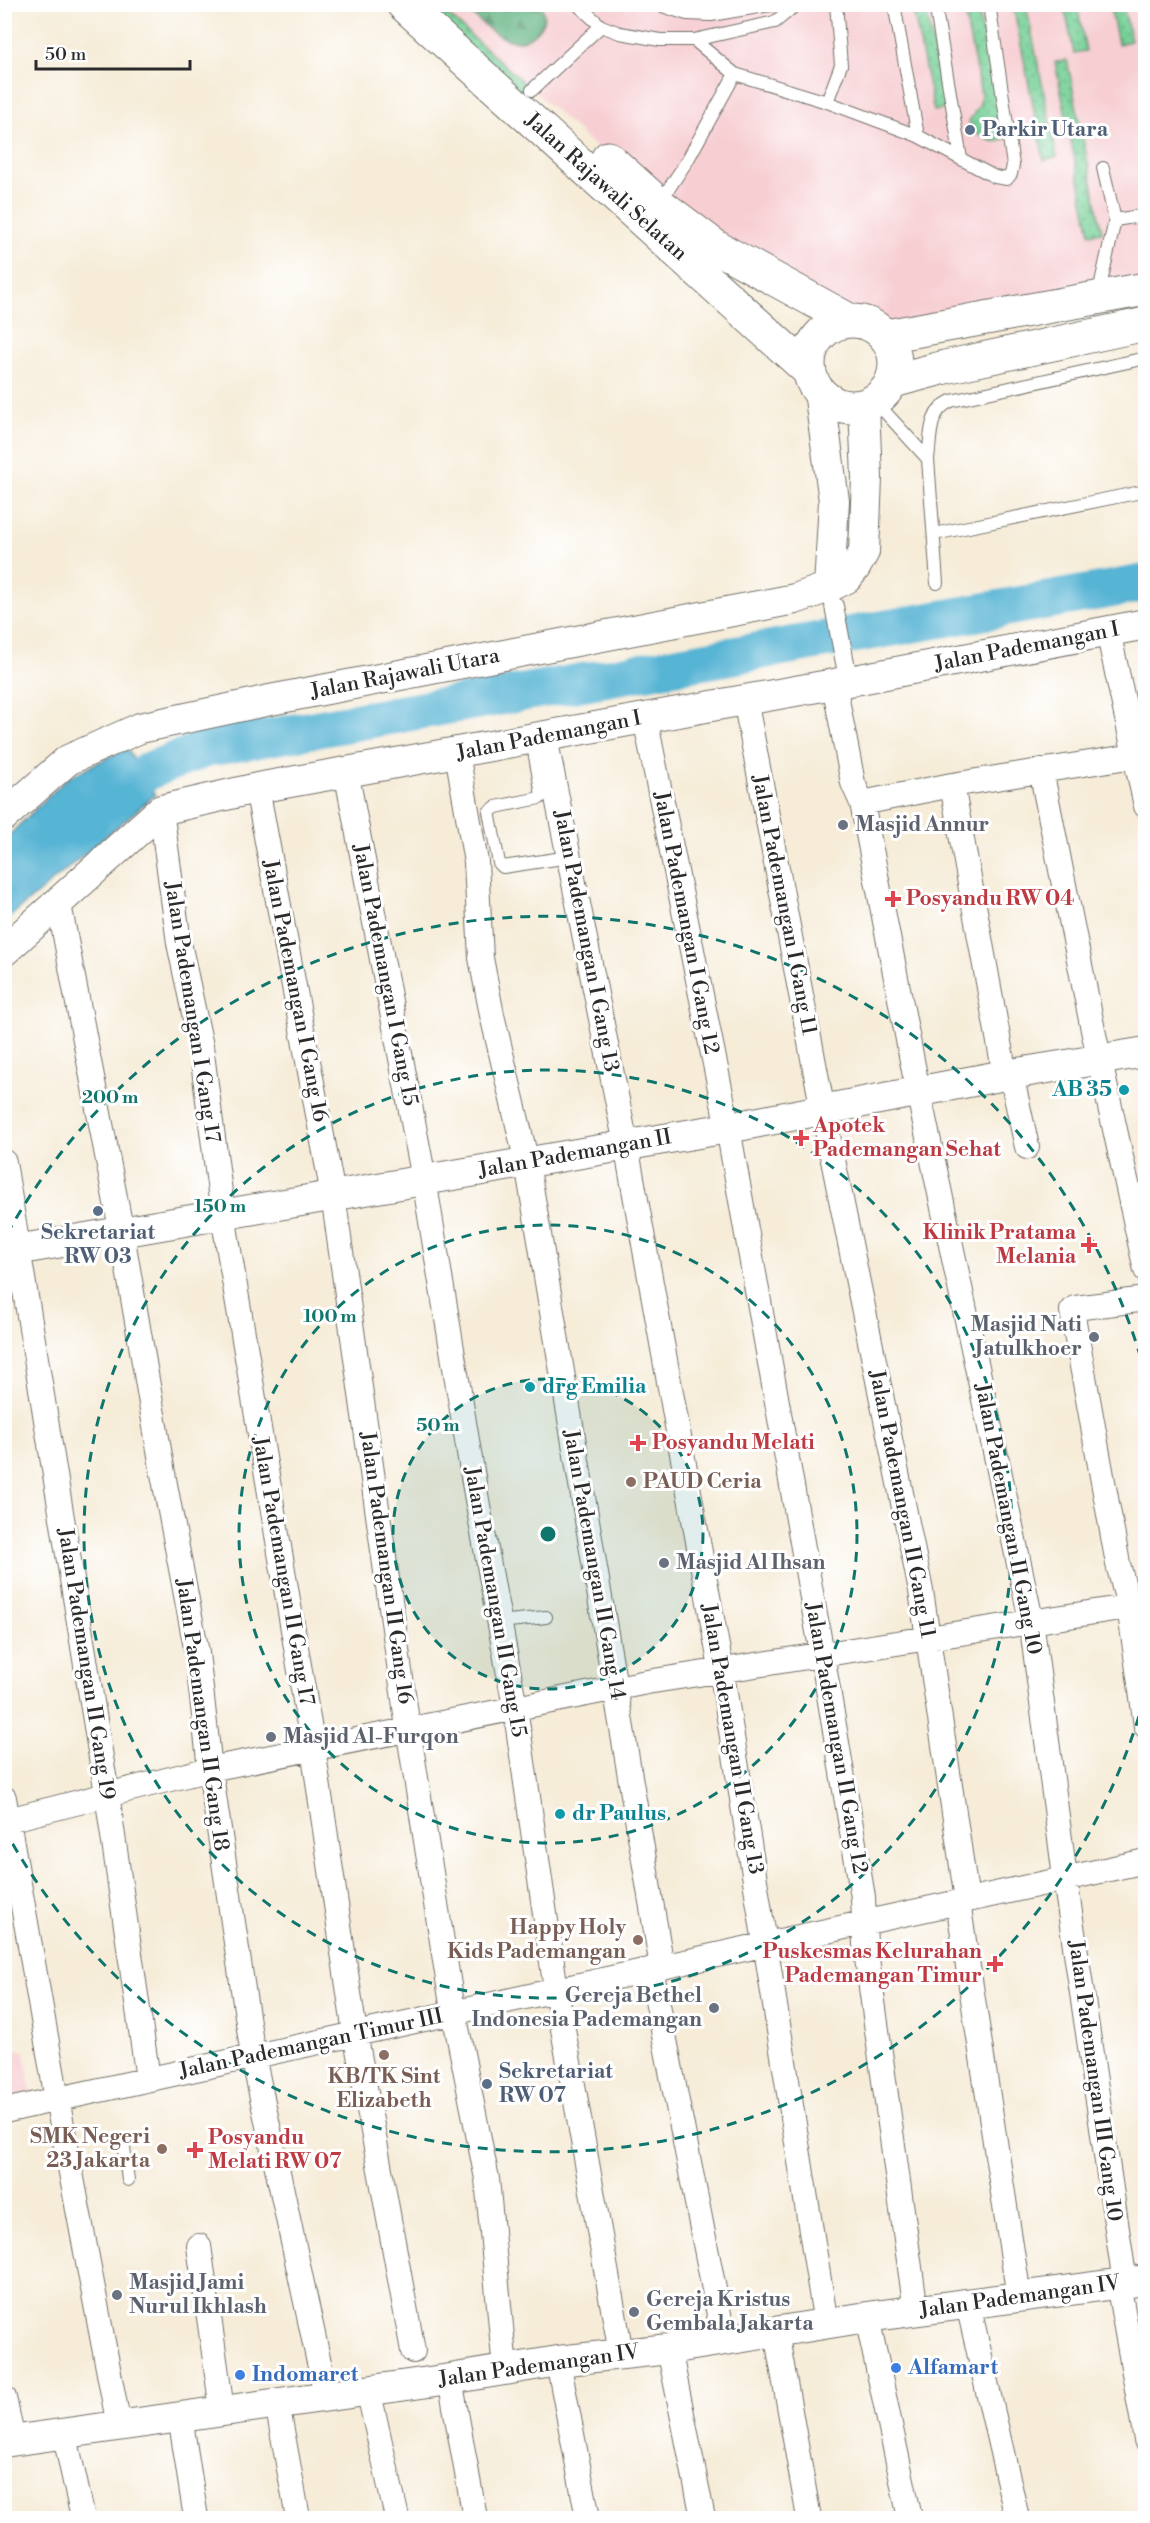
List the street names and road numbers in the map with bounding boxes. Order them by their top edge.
street label: Jalan Rajawali Selatan [519,107,693,267]
street label: Jalan Pademangan I [932,616,1122,678]
street label: Jalan Rajawali Utara [307,643,502,705]
street label: Jalan Pademangan I [454,705,644,767]
street label: Jalan Pademangan I Gang 11 [746,772,822,1037]
street label: Jalan Pademangan I Gang 12 [648,788,724,1057]
street label: Jalan Pademangan I Gang 13 [548,807,624,1074]
street label: Jalan Pademangan I Gang 15 [347,841,423,1108]
street label: Jalan Pademangan I Gang 16 [257,857,333,1125]
street label: Jalan Pademangan I Gang 17 [158,879,226,1145]
street label: Jalan Pademangan II [476,1124,674,1184]
street label: Jalan Pademangan II Gang 11 [863,1367,941,1640]
street label: Jalan Pademangan II Gang 10 [969,1380,1047,1657]
street label: Jalan Pademangan II Gang 14 [557,1427,631,1702]
street label: Jalan Pademangan II Gang 16 [354,1429,418,1706]
street label: Jalan Pademangan II Gang 17 [246,1434,320,1708]
street label: Jalan Pademangan II Gang 15 [458,1464,532,1739]
street label: Jalan Pademangan II Gang 19 [52,1525,120,1802]
street label: Jalan Pademangan II Gang 18 [170,1576,234,1853]
street label: Jalan Pademangan II Gang 12 [799,1599,873,1876]
street label: Jalan Pademangan II Gang 13 [695,1601,769,1876]
street label: Jalan Pademangan III Gang 10 [1062,1938,1128,2223]
street label: Jalan Pademangan Timur III [176,2003,445,2085]
street label: Jalan Pademangan IV [917,2270,1123,2324]
street label: Jalan Pademangan IV [436,2339,642,2393]

